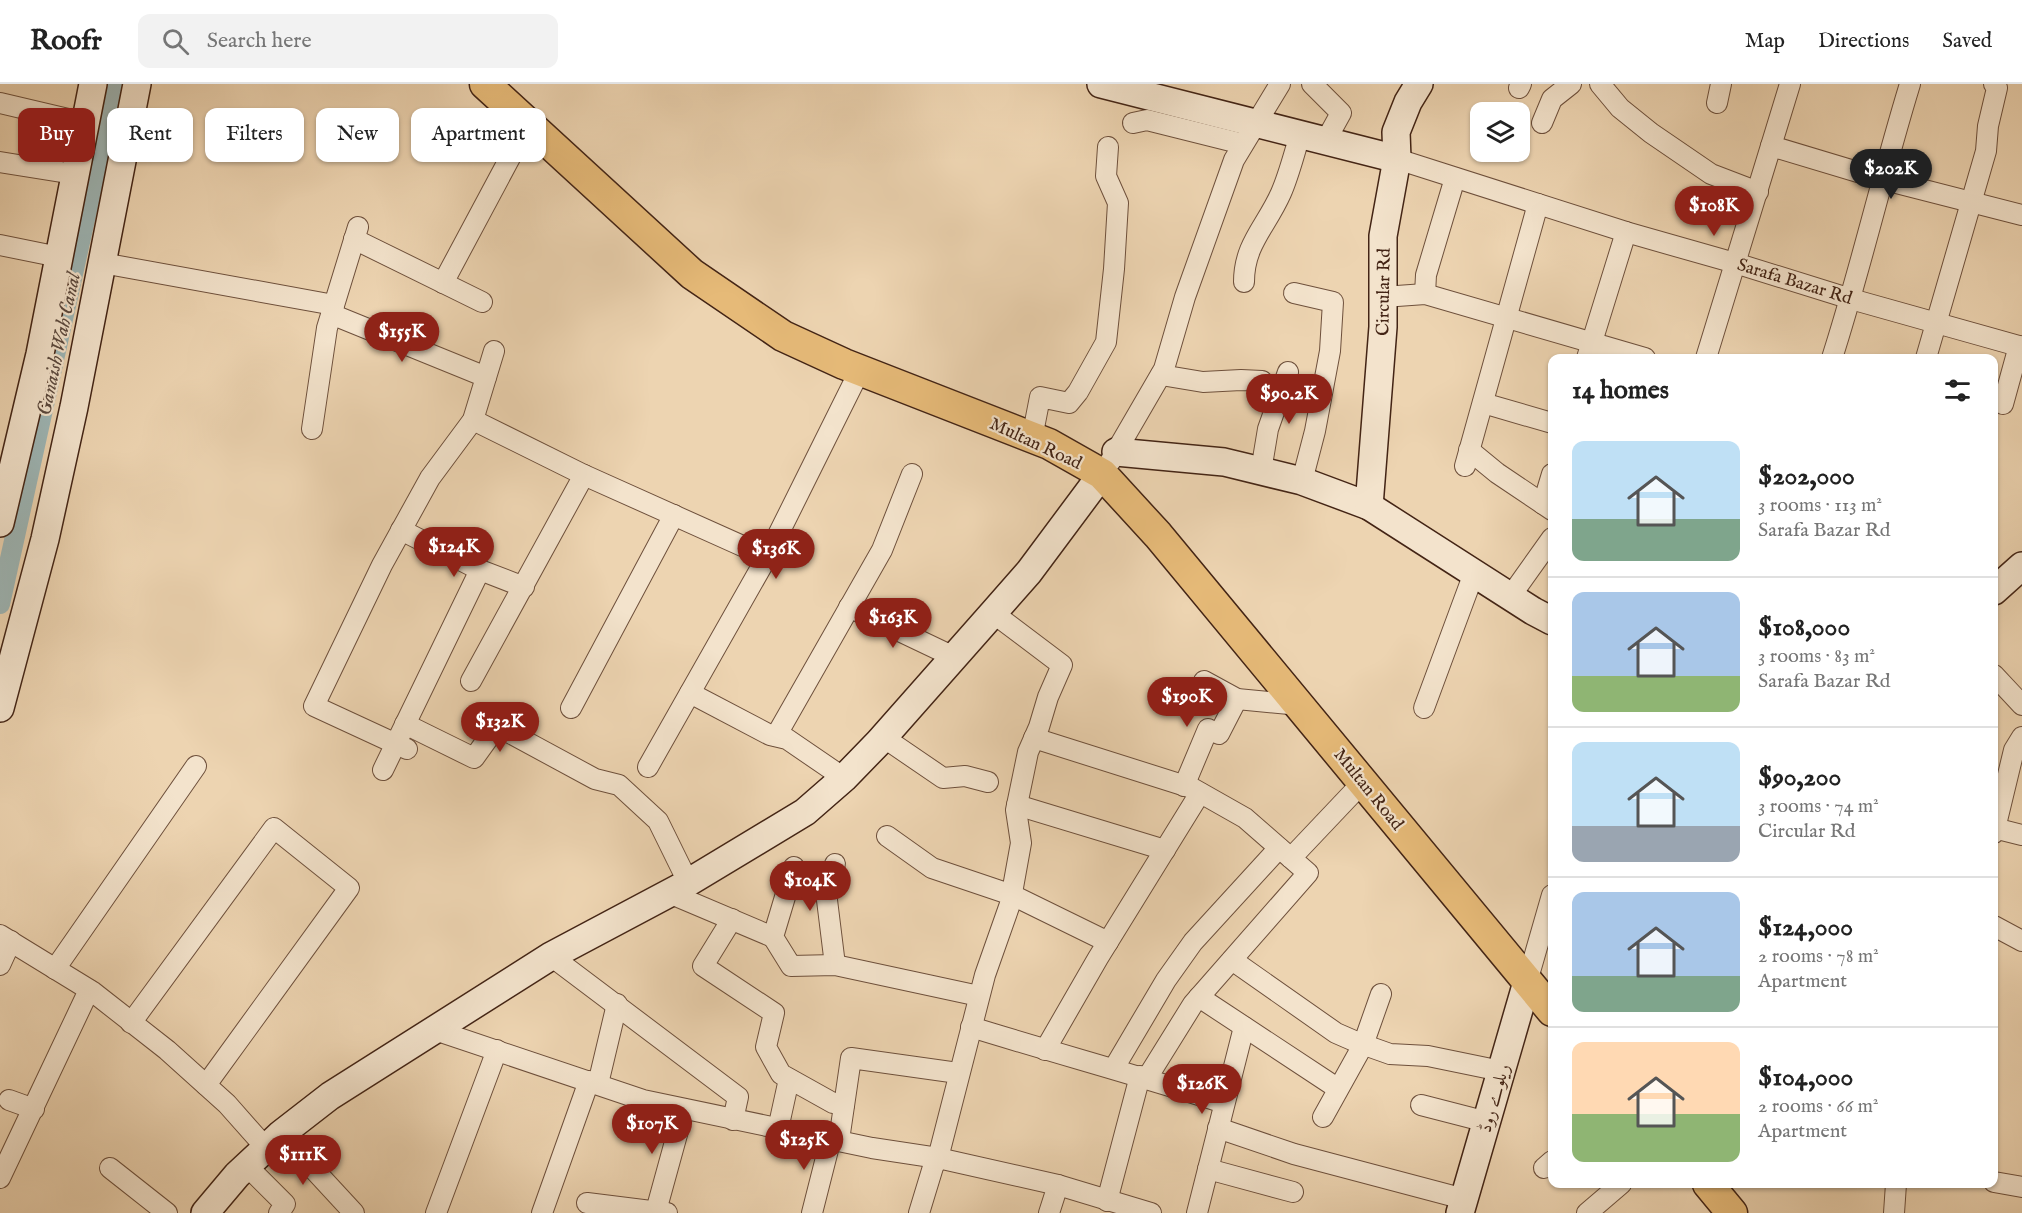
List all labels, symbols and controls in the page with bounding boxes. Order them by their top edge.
search box [138,14,558,68]
text: Roofr [30,24,102,59]
icon: search [159,25,192,58]
text: Search here [207,27,312,55]
text: Map [1745,28,1785,55]
text: Directions [1818,28,1909,55]
text: Saved [1942,28,1992,55]
map controls [1470,102,1530,162]
button: layers [1470,102,1530,162]
chip: Buy [18,108,95,162]
chip: Rent [107,108,193,162]
chip: Filters [205,108,304,162]
chip: New [316,108,399,162]
chip: Apartment [411,108,546,162]
pin: $202K [1849,149,1933,200]
text: $202K [1864,156,1918,181]
pin: $108K [1672,186,1756,237]
text: $108K [1689,193,1739,218]
street label: Circular Rd [1372,248,1397,336]
street label: Sarafa Bazar Rd [1734,254,1855,311]
water label: Ganaish Wah Canal [32,268,87,418]
pin: $155K [360,312,444,363]
text: $155K [378,319,426,344]
pin: $90.2K [1240,374,1338,425]
text: 14 homes [1572,374,1669,407]
icon: filters [1941,374,1974,407]
text: $90.2K [1260,381,1318,406]
street label: Multan Road [986,413,1086,476]
text: $202,000 [1758,460,1855,493]
icon: home [1620,465,1692,537]
text: 3 rooms · 113 m² [1758,493,1882,518]
text: Sarafa Bazar Rd [1758,518,1890,543]
pin: $124K [412,527,496,578]
pin: $136K [734,529,818,580]
text: $124K [428,534,480,559]
text: $136K [752,536,800,561]
pin: $163K [851,598,935,649]
text: $163K [869,605,917,630]
text: $108,000 [1758,611,1850,644]
icon: home [1620,616,1692,688]
text: 3 rooms · 83 m² [1758,644,1875,669]
text: Sarafa Bazar Rd [1758,669,1890,694]
pin: $190K [1145,677,1229,728]
text: $190K [1161,684,1213,709]
pin: $132K [458,702,542,753]
text: $132K [475,709,525,734]
street label: Multan Road [1328,744,1408,836]
text: $90,200 [1758,761,1841,794]
icon: home [1620,766,1692,838]
text: 3 rooms · 74 m² [1758,794,1879,819]
text: Circular Rd [1758,819,1855,844]
pin: $104K [768,861,852,912]
text: $104K [784,868,836,893]
text: $124,000 [1758,911,1853,944]
icon: home [1620,916,1692,988]
text: 2 rooms · 78 m² [1758,944,1879,969]
text: Apartment [1758,969,1847,994]
street label: ریلوے روڈ [1475,1061,1516,1135]
text: $104,000 [1758,1061,1853,1094]
pin: $126K [1160,1064,1244,1115]
icon: home [1620,1066,1692,1138]
text: $126K [1177,1071,1227,1096]
text: 2 rooms · 66 m² [1758,1094,1879,1119]
pin: $107K [610,1104,694,1155]
text: $107K [626,1111,678,1136]
text: Apartment [1758,1119,1847,1144]
pin: $125K [762,1120,846,1171]
text: $125K [779,1127,829,1152]
pin: $111K [261,1135,345,1186]
text: $111K [279,1142,327,1167]

